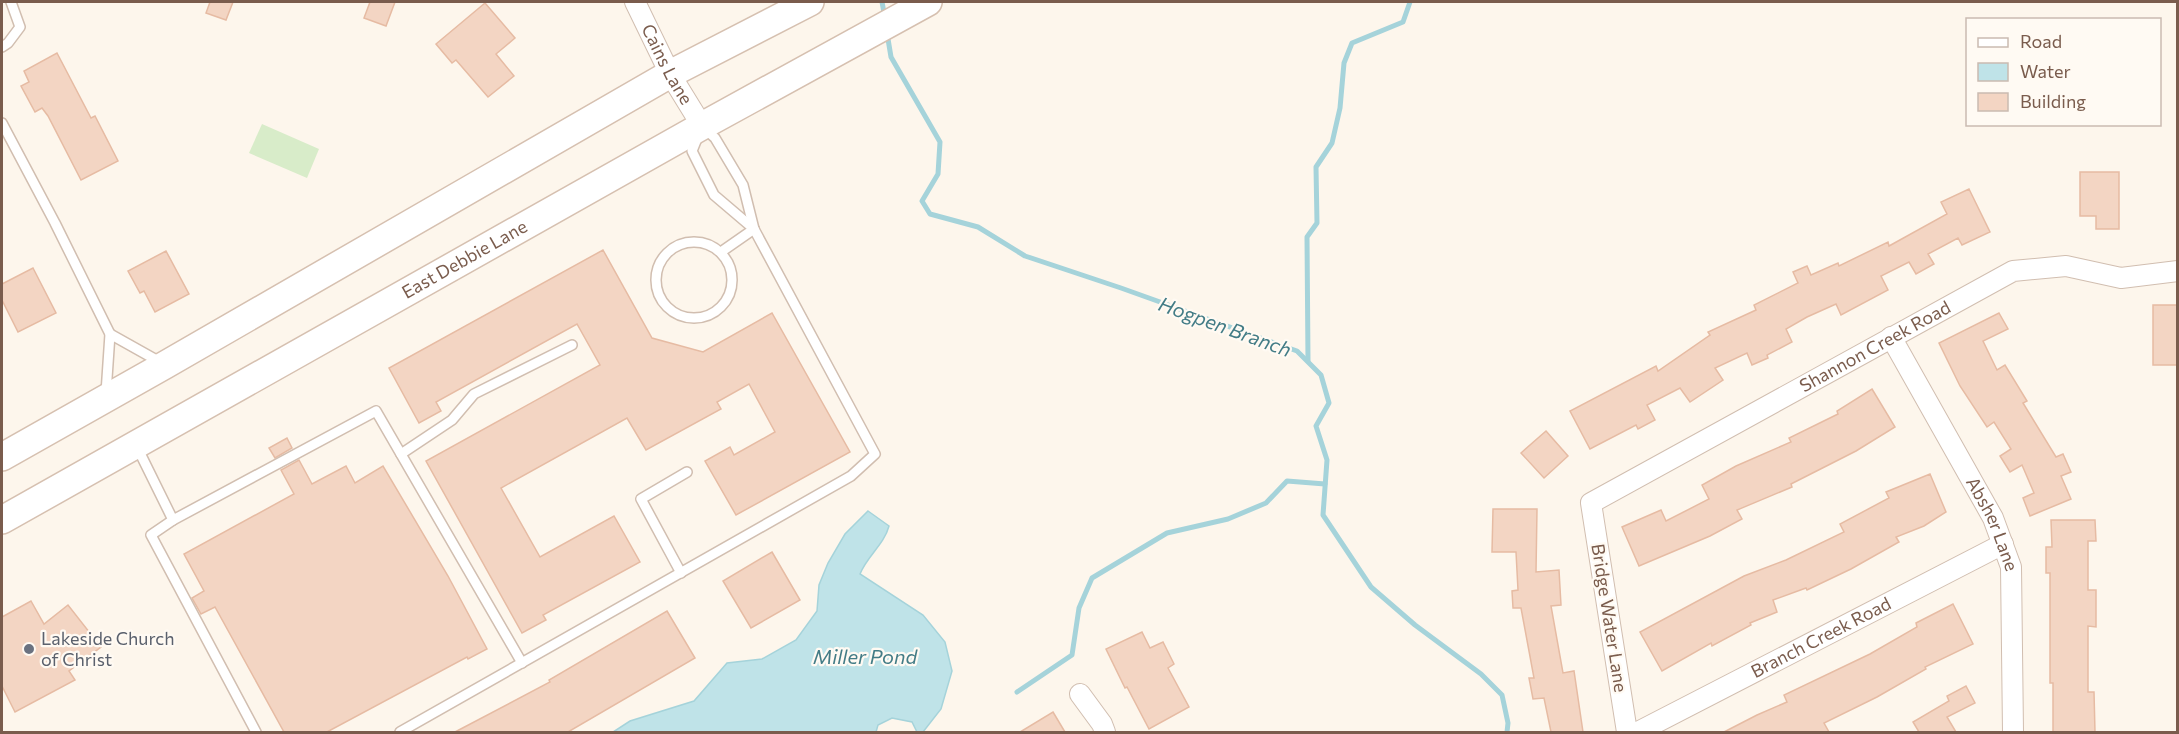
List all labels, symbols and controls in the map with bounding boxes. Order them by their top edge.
legend [1966,18,2161,126]
street label: Cains Lane [637,20,698,108]
text: Road [2020,30,2062,52]
text: Water [2020,60,2071,82]
text: Building [2020,90,2086,112]
street label: East Debbie Lane [398,215,531,303]
water label: Hogpen Branch [1156,291,1295,361]
street label: Shannon Creek Road [1795,296,1954,396]
street label: Absher Lane [1962,473,2024,574]
street label: Bridge Water Lane [1587,542,1633,694]
street label: Branch Creek Road [1747,592,1894,682]
place label: Lakeside Church of Christ [41,627,175,670]
marker: Lakeside Church of Christ [22,642,36,656]
water label: Miller Pond [813,644,918,668]

